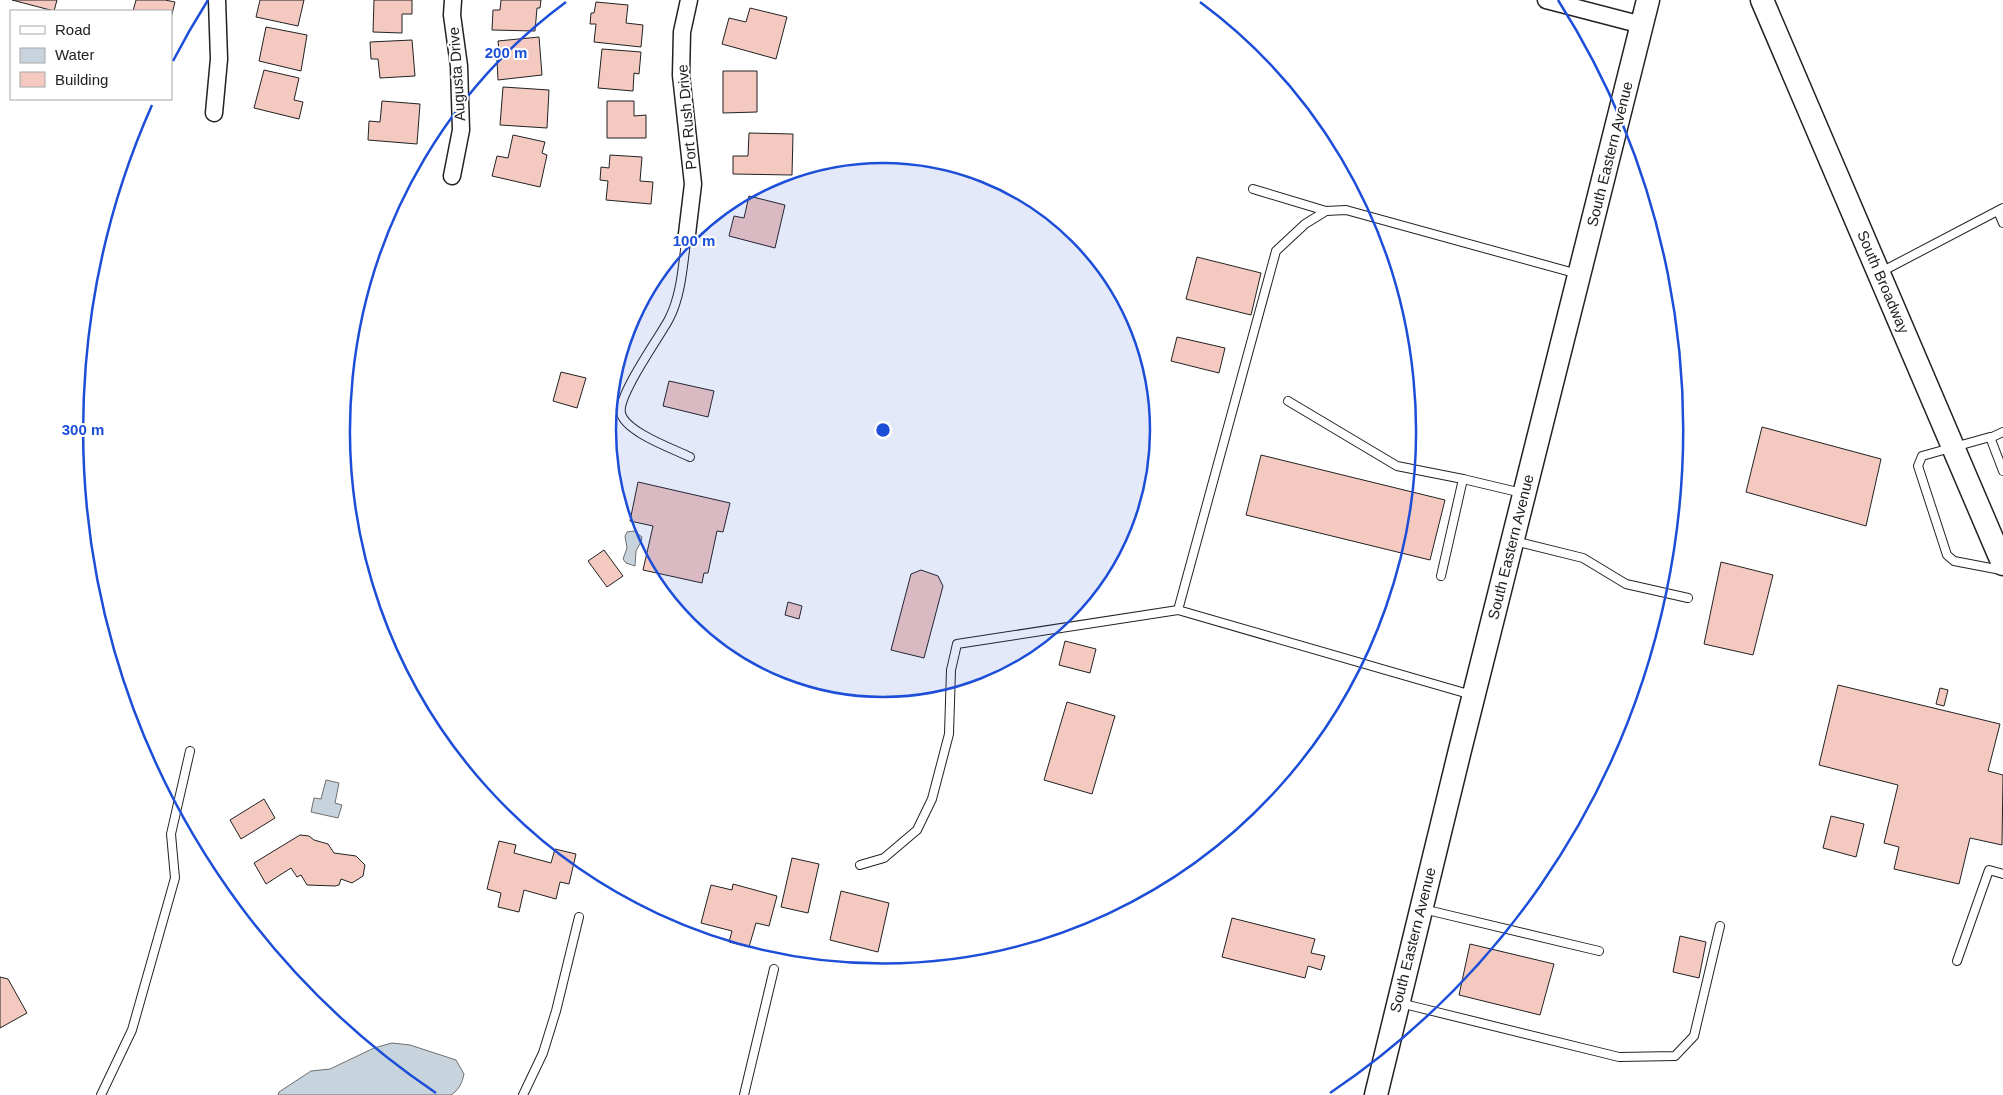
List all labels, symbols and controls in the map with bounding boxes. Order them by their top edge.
legend [10,10,172,100]
text: Road [55,21,91,38]
street label: Augusta Drive [445,26,468,122]
text: 200 m [485,44,527,61]
text: Water [55,46,94,63]
street label: Port Rush Drive [673,64,700,171]
text: Building [55,71,108,88]
street label: South Eastern Avenue [1583,80,1636,228]
street label: South Broadway [1854,228,1913,336]
text: 100 m [673,232,715,249]
text: 300 m [62,421,104,438]
centre of rings [874,421,892,439]
street label: South Eastern Avenue [1484,473,1537,621]
street label: South Eastern Avenue [1386,866,1439,1014]

